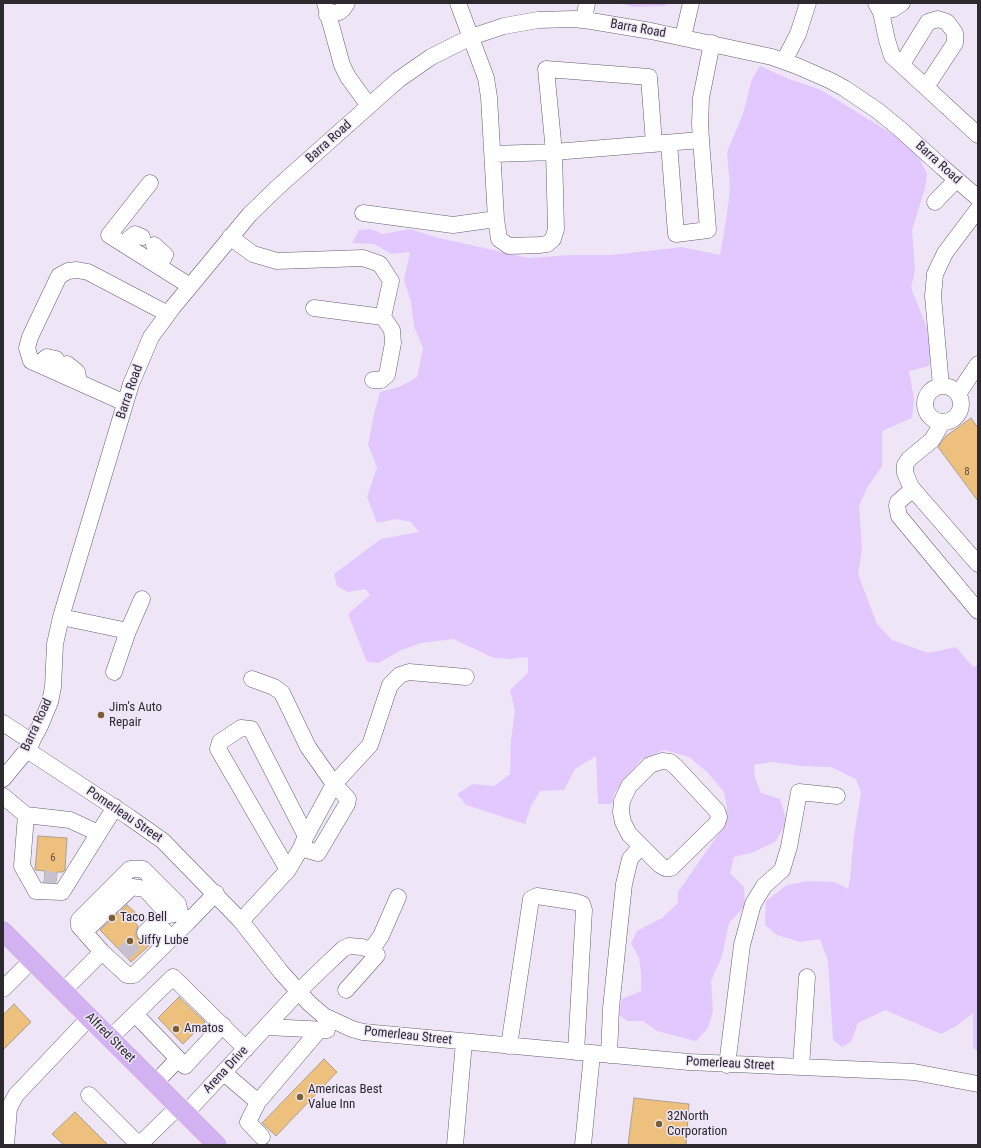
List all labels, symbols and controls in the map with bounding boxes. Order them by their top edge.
street label: Barra Road [609,16,667,42]
street label: Barra Road [303,117,355,167]
street label: Barra Road [912,138,964,188]
street label: Barra Road [113,363,147,421]
house number: 8 [964,465,970,479]
street label: Barra Road [18,696,56,754]
place label: Jim's Auto Repair [109,700,162,731]
marker: Jim's Auto Repair [96,710,106,720]
street label: Pomerleau Street [83,784,165,846]
house number: 6 [50,851,56,865]
place label: Taco Bell [120,910,167,926]
marker: Taco Bell [107,913,117,923]
place label: Jiffy Lube [138,933,189,949]
marker: Jiffy Lube [125,936,135,946]
street label: Alfred Street [82,1010,138,1066]
place label: Amatos [184,1021,224,1037]
marker: Amatos [171,1024,181,1034]
street label: Pomerleau Street [363,1024,453,1048]
street label: Arena Drive [200,1043,252,1097]
street label: Pomerleau Street [685,1054,775,1074]
place label: Americas Best Value Inn [308,1082,382,1113]
marker: Americas Best Value Inn [295,1092,305,1102]
place label: 32North Corporation [667,1109,727,1140]
marker: 32North Corporation [654,1119,664,1129]

